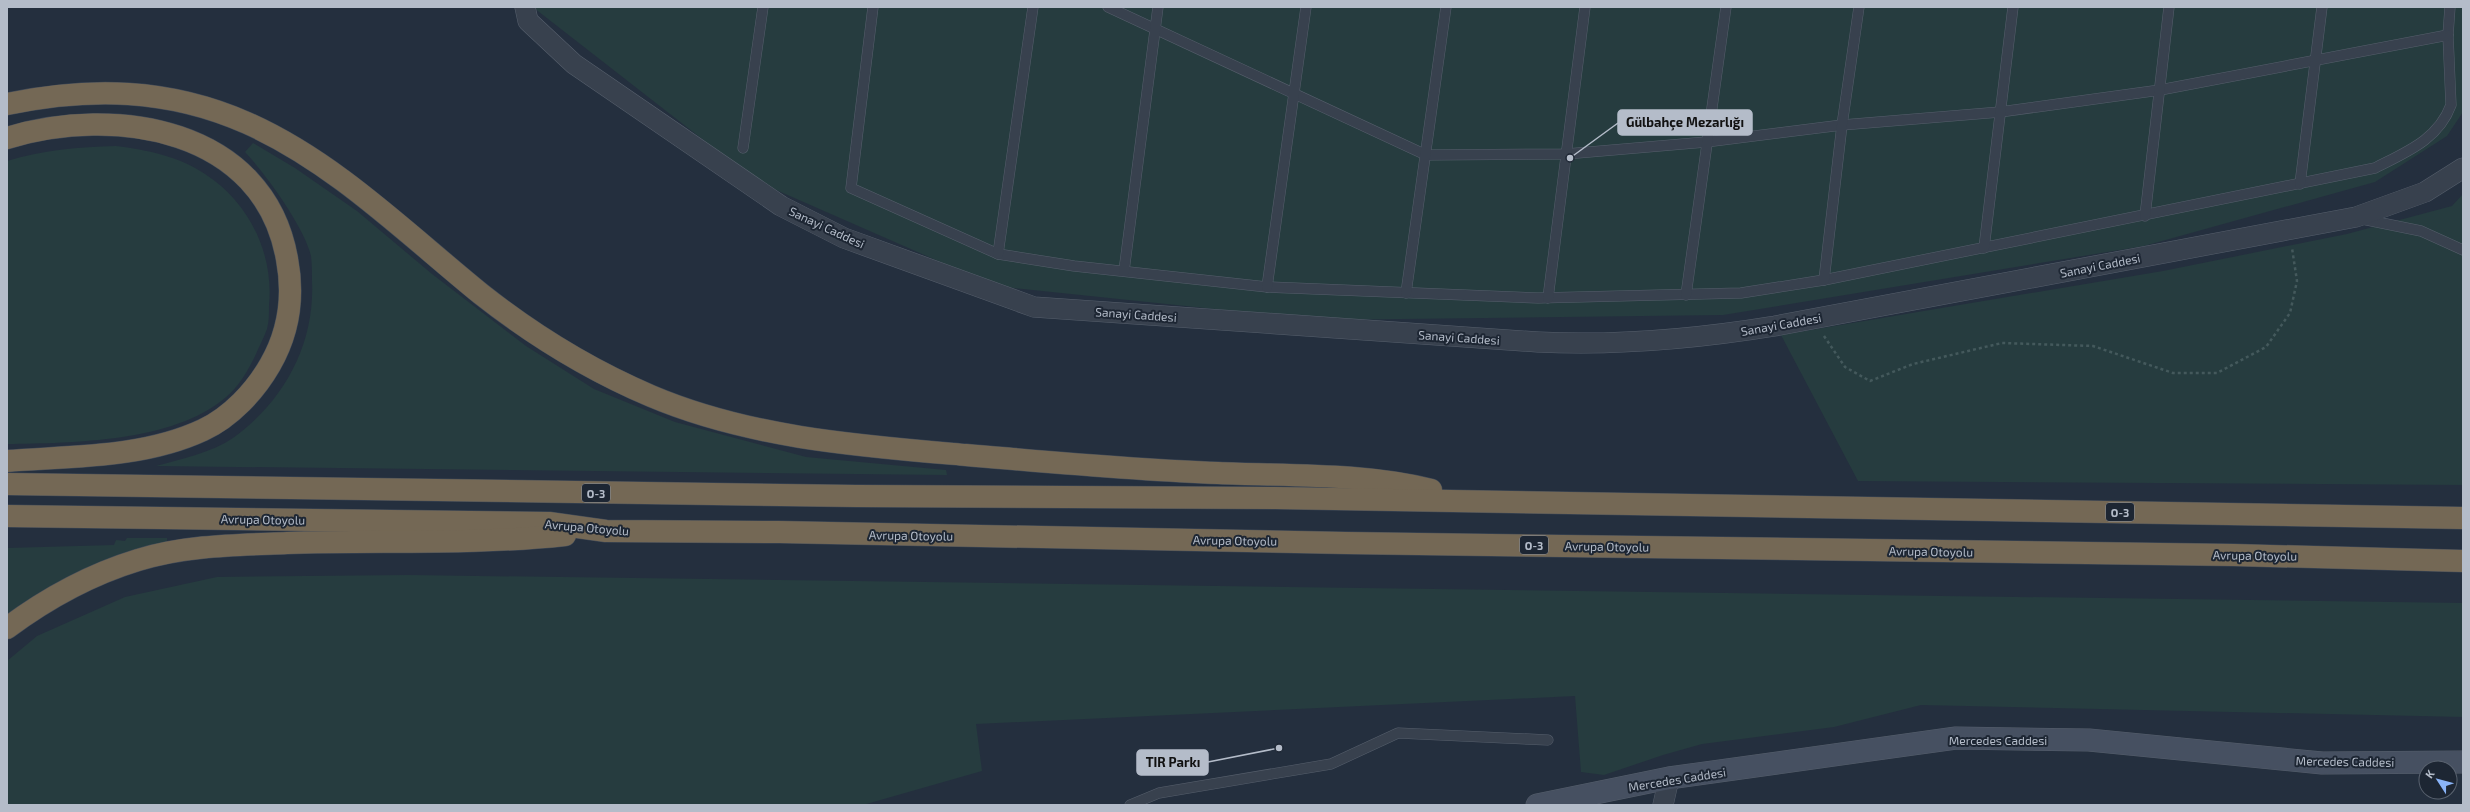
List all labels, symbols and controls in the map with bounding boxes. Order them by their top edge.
callout: Gülbahçe Mezarlığı [1618,110,1752,135]
text: Gülbahçe Mezarlığı [1626,114,1744,131]
street label: Sanayi Caddesi [787,203,867,251]
street label: Sanayi Caddesi [2059,250,2141,280]
street label: Sanayi Caddesi [1095,304,1177,324]
street label: Sanayi Caddesi [1740,310,1822,338]
street label: Sanayi Caddesi [1418,327,1500,347]
road number: O-3 [582,484,610,502]
road number: O-3 [2106,503,2134,521]
street label: Avrupa Otoyolu [221,511,305,527]
street label: Avrupa Otoyolu [544,516,630,538]
street label: Avrupa Otoyolu [869,527,953,543]
street label: Avrupa Otoyolu [1193,532,1277,548]
road number: O-3 [1520,536,1548,554]
street label: Avrupa Otoyolu [1565,538,1649,554]
street label: Avrupa Otoyolu [1889,543,1973,559]
street label: Avrupa Otoyolu [2213,547,2297,563]
street label: Mercedes Caddesi [1949,733,2047,747]
callout: TIR Parkı [1137,750,1208,775]
street label: Mercedes Caddesi [2296,753,2394,769]
text: TIR Parkı [1146,754,1200,770]
north arrow [2418,760,2458,800]
street label: Mercedes Caddesi [1627,764,1727,794]
text: K [2422,767,2437,780]

